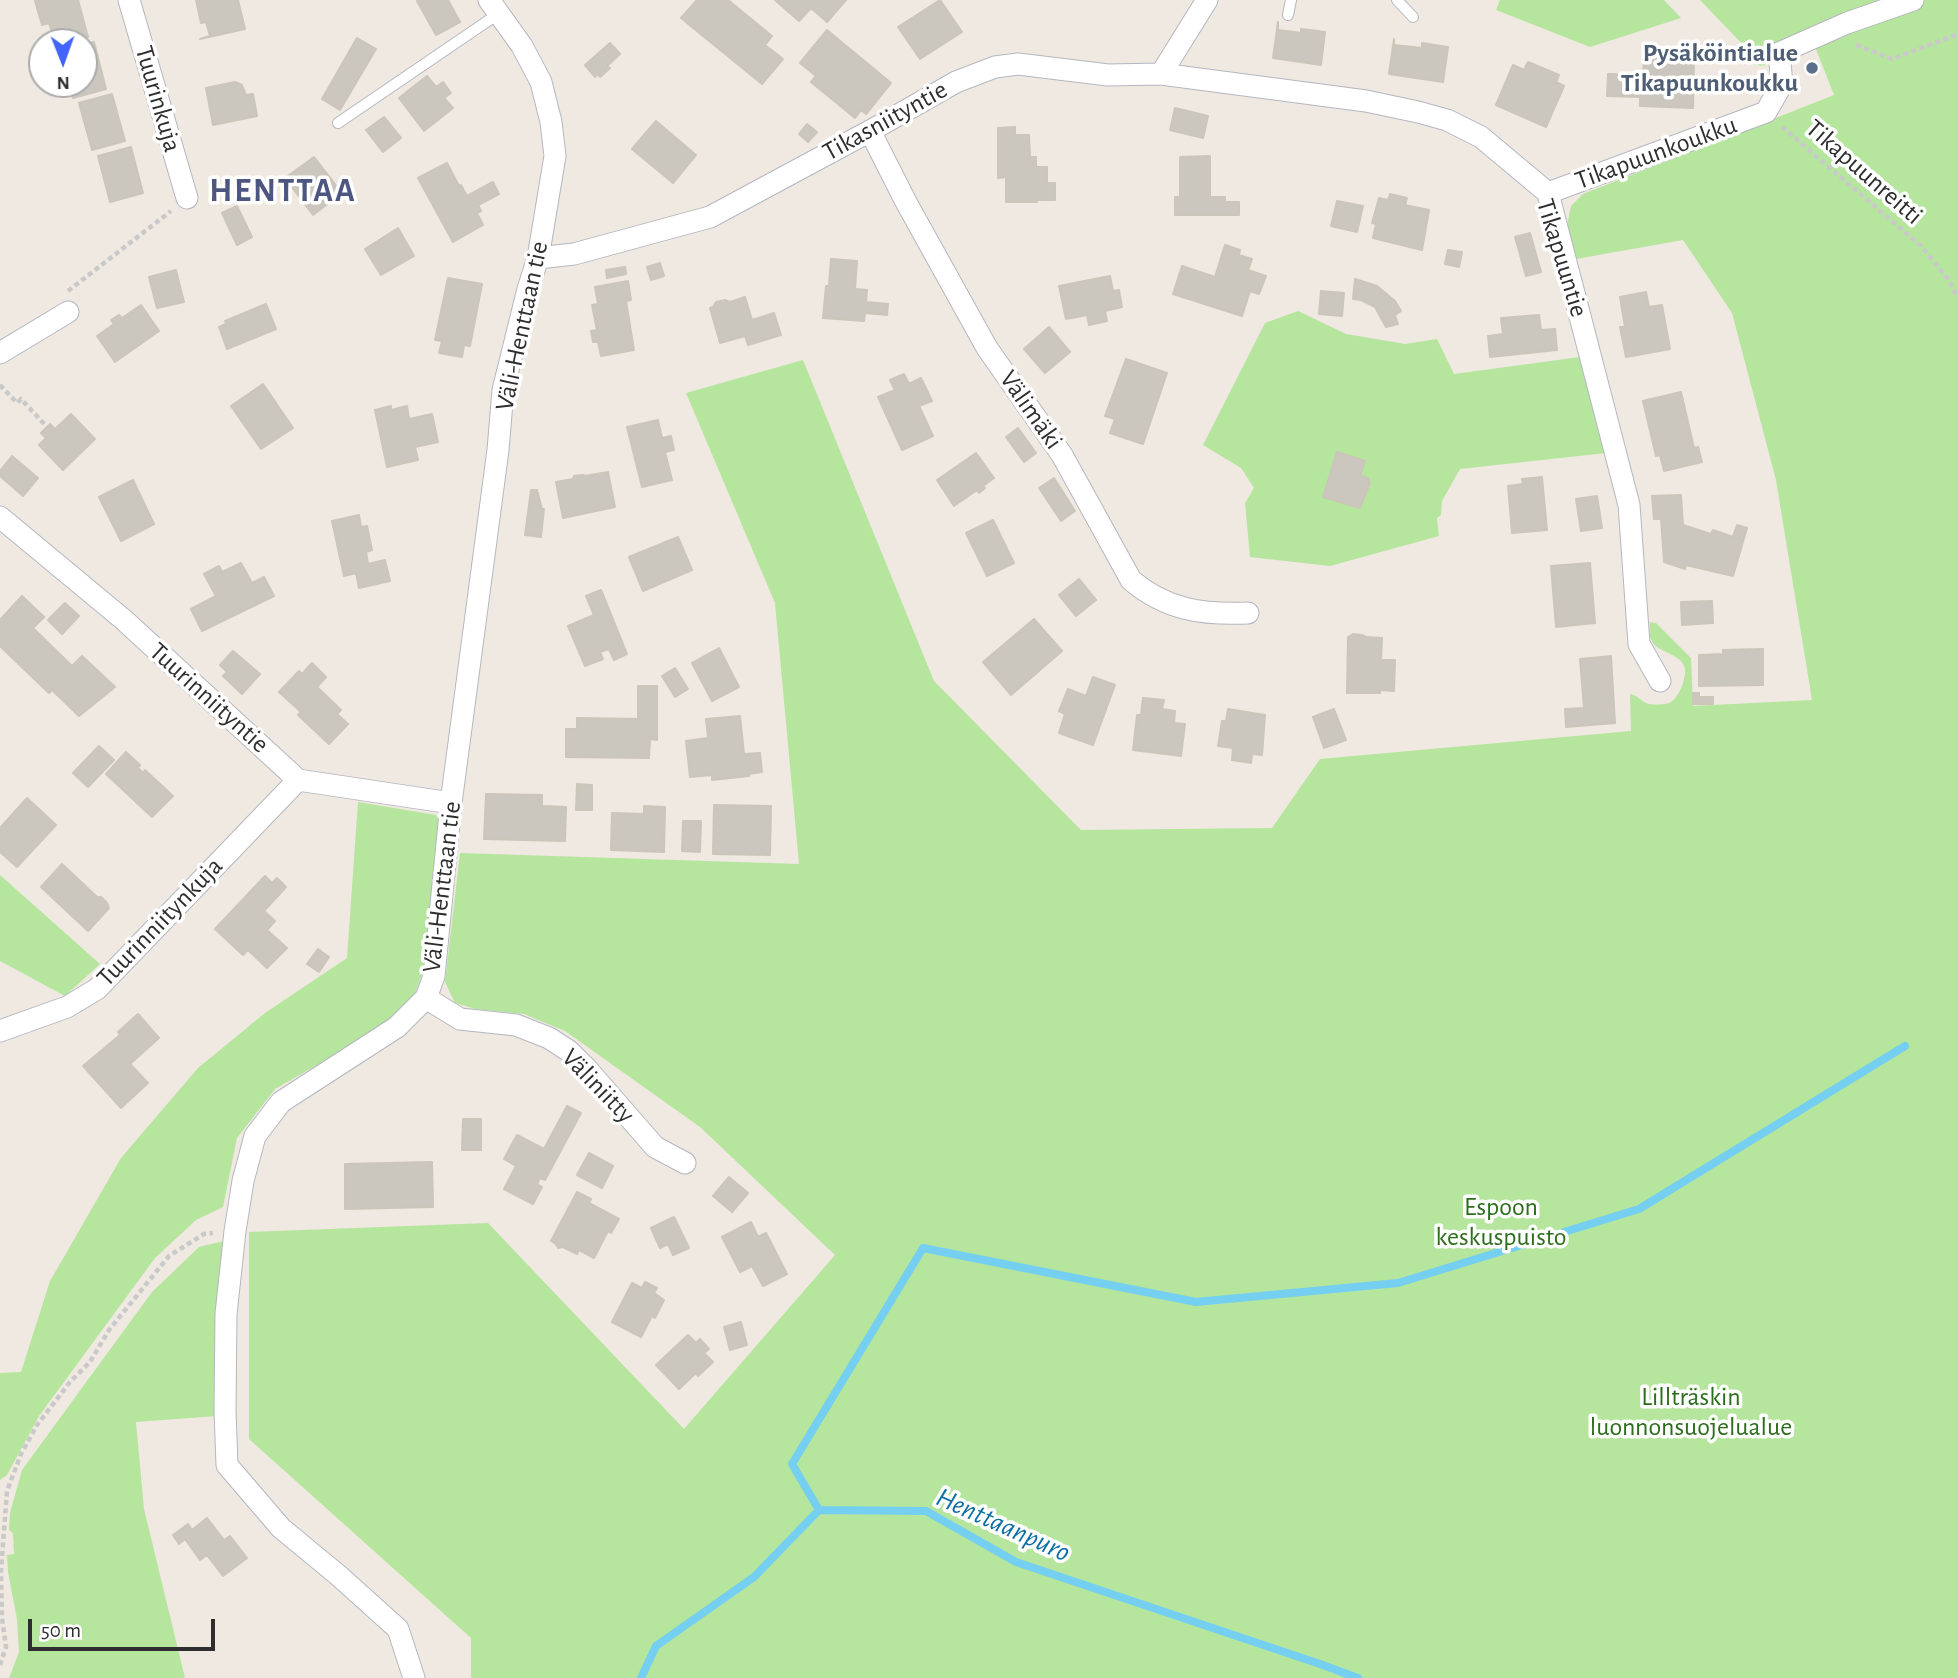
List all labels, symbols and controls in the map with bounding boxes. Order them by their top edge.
north arrow [28,28,98,98]
place label: Pysäköintialue Tikapuunkoukku [1621,37,1798,98]
street label: Tuurinkuja [128,42,188,156]
marker: Pysäköintialue Tikapuunkoukku [1804,60,1820,76]
text: N [57,73,70,92]
street label: Tikasniityntie [817,74,953,168]
street label: Tikapuunkoukku [1571,109,1741,197]
street label: Tikapuunreitti [1799,113,1929,231]
district label: HENTTAA [210,171,356,211]
street label: Tikapuuntie [1529,195,1595,321]
street label: Väli-Henttaan tie [489,238,555,414]
street label: Välimäki [993,365,1069,455]
street label: Tuurinniityntie [143,636,275,760]
street label: Väli-Henttaan tie [416,799,468,975]
street label: Tuurinniitynkuja [91,851,229,993]
street label: Väliniitty [555,1042,641,1130]
park label: Espoon keskuspuisto [1436,1191,1566,1252]
park label: Lillträskin luonnonsuojelualue [1590,1381,1792,1442]
water label: Henttaanpuro [931,1481,1075,1569]
scale bar [32,1604,219,1648]
text: 50 m [41,1620,81,1641]

